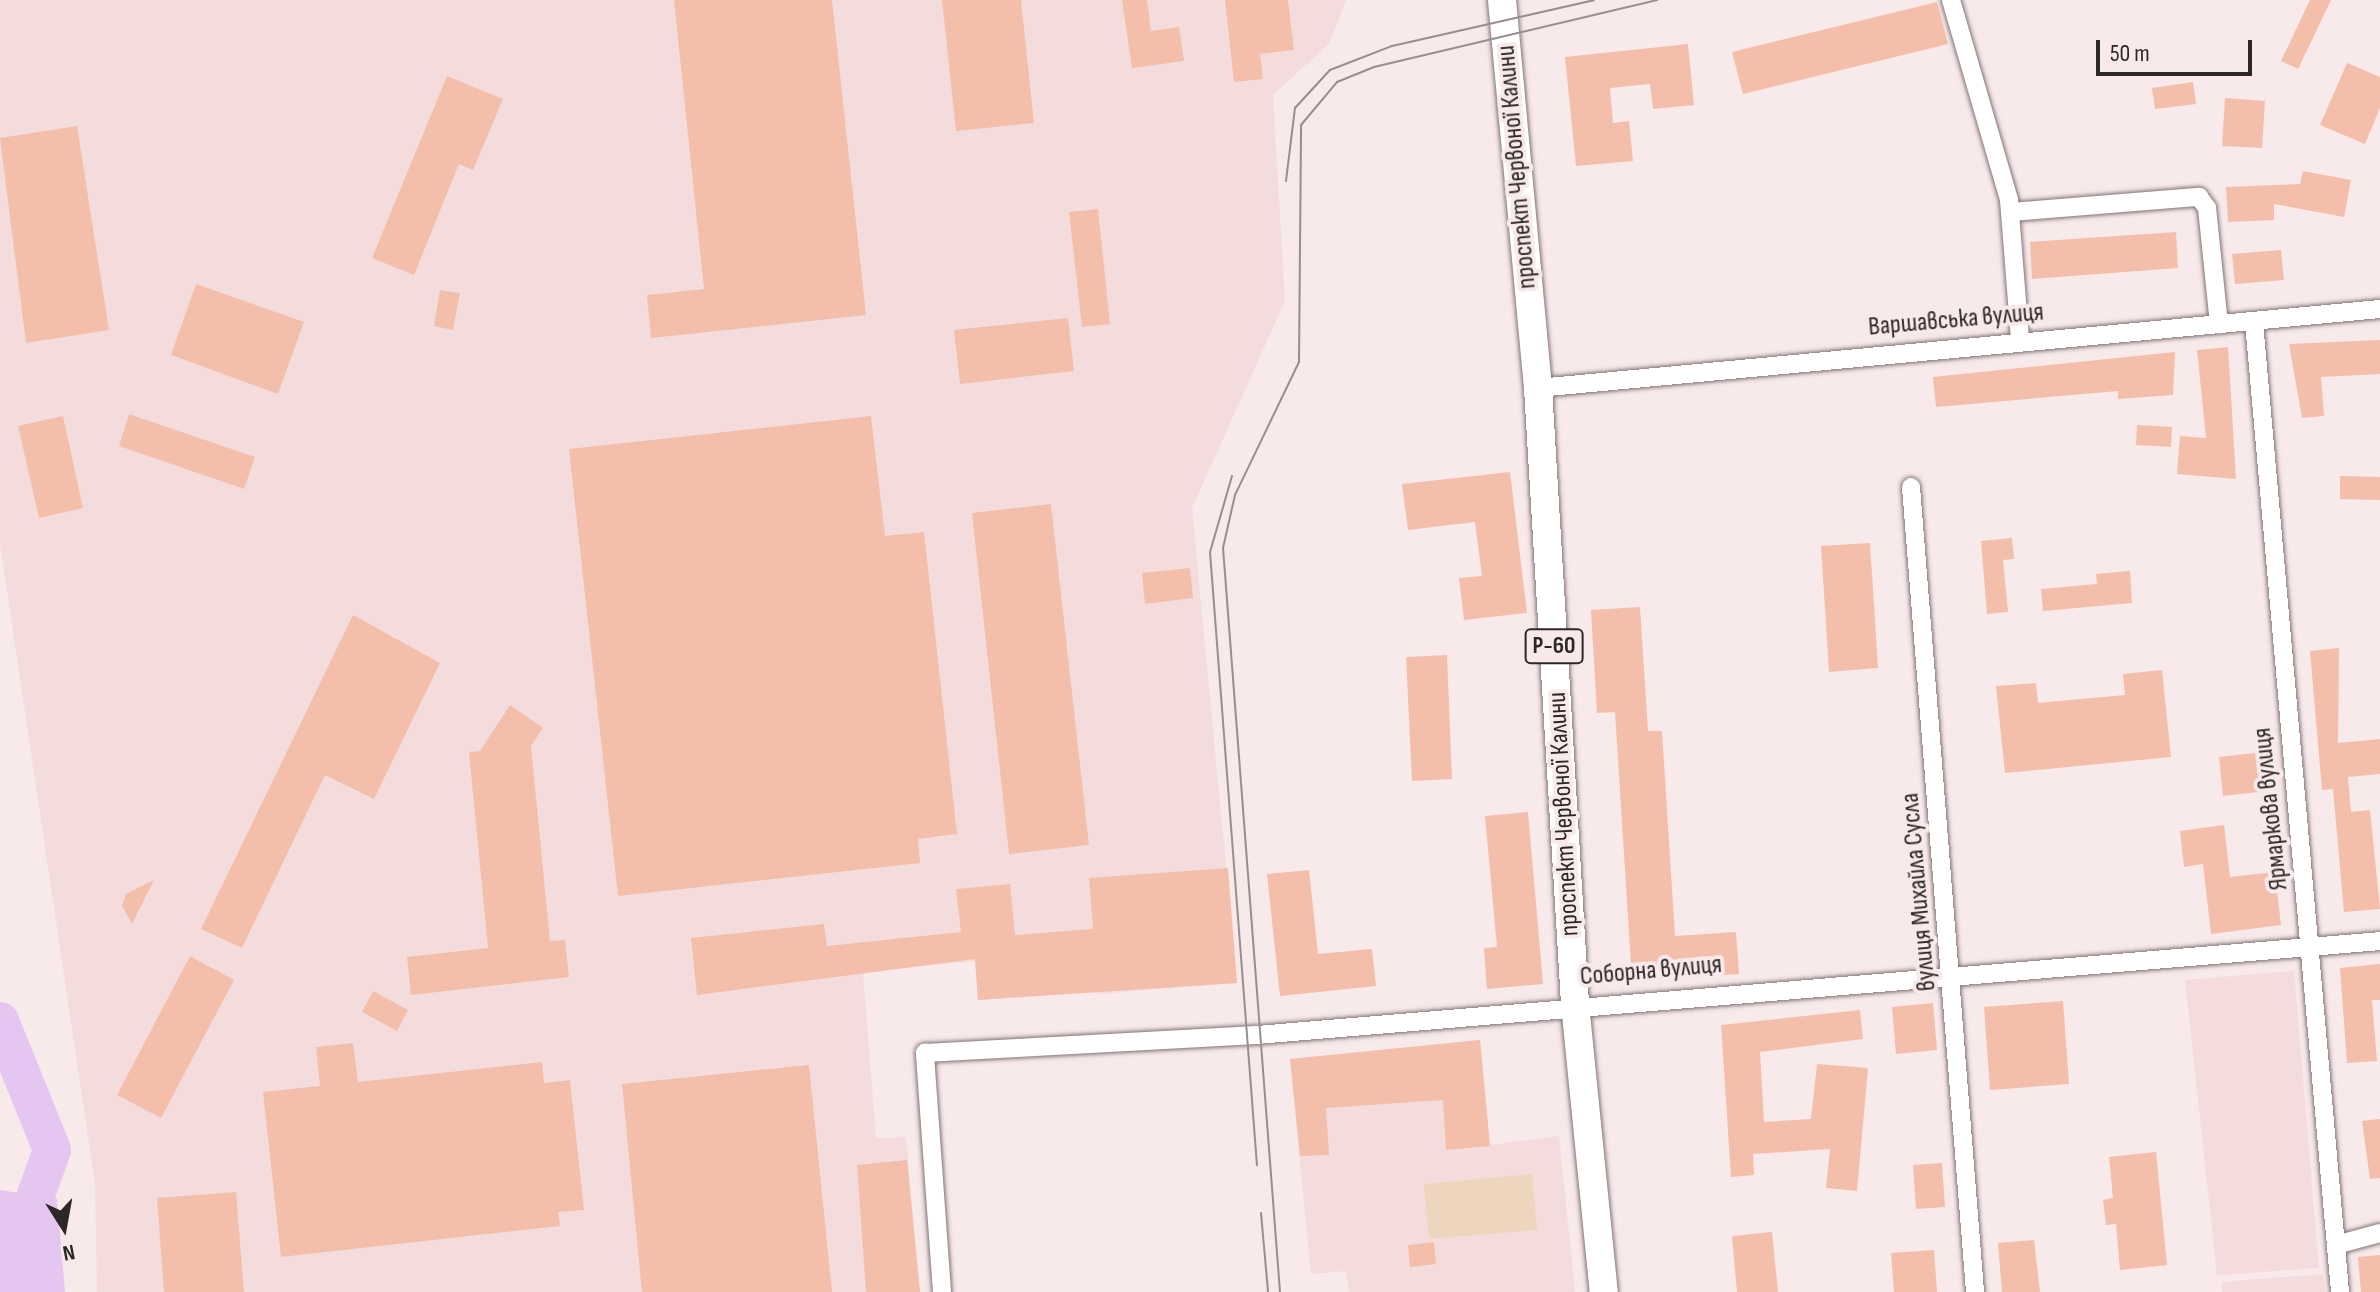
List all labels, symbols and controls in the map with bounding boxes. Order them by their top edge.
scale bar [2100,24,2256,74]
text: 50 m [2110,39,2150,68]
street label: проспект Червоної Калини [1491,44,1543,290]
street label: Варшавська вулиця [1867,297,2045,343]
road number: Р-60 [1524,626,1584,666]
street label: проспект Червоної Калини [1542,691,1586,937]
street label: Ярмаркова вулиця [2247,726,2295,892]
street label: вулиця Михайла Сусла [1895,792,1943,992]
street label: Соборна вулиця [1579,949,1723,993]
north arrow [24,1188,104,1268]
text: N [60,1238,77,1266]

